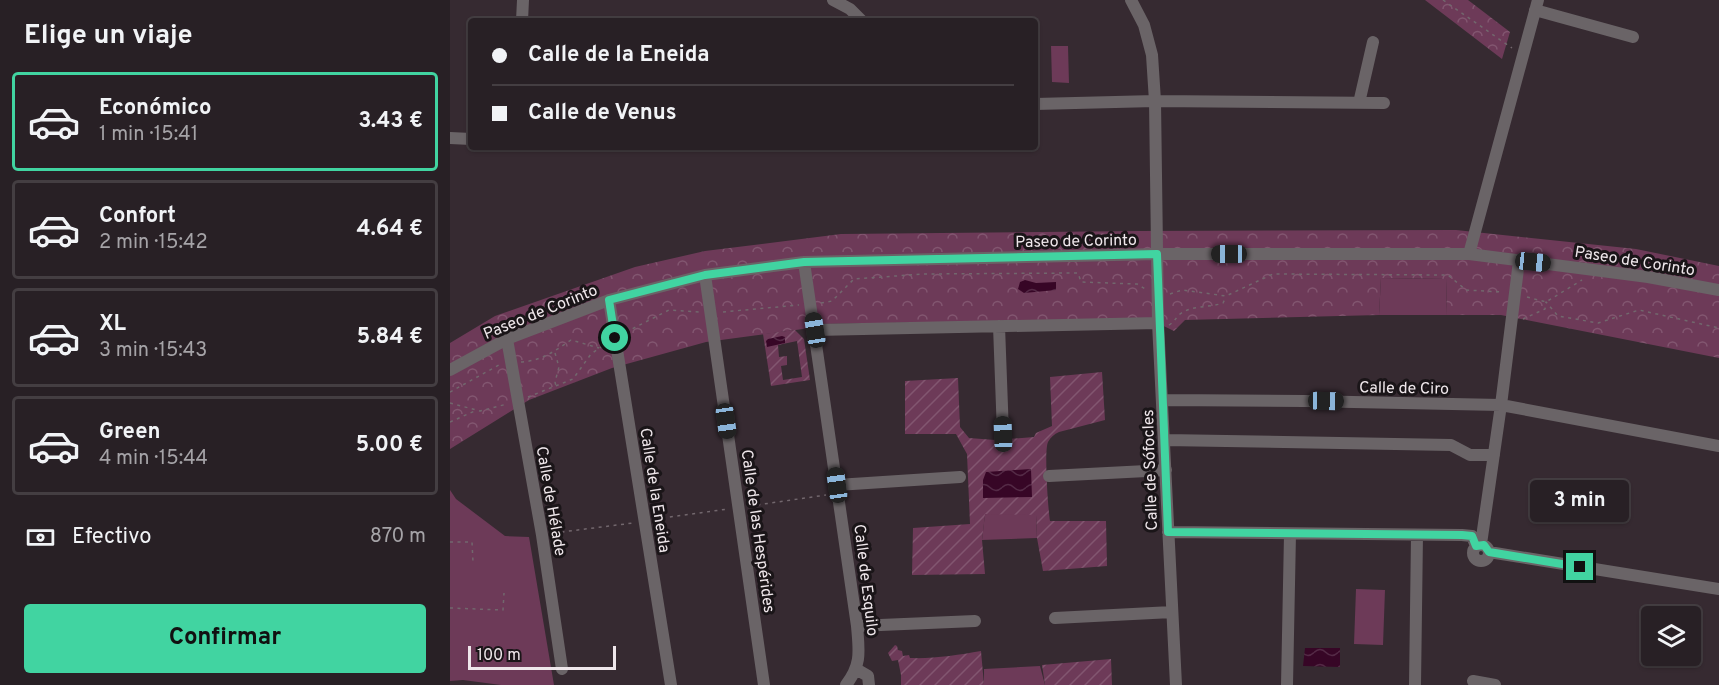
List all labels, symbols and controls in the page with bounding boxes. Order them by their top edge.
text: Elige un viaje [24,19,193,53]
text: Calle de la Eneida [528,42,710,69]
icon: car [27,95,81,149]
text: Económico [99,95,212,122]
text: Calle de Venus [528,100,677,127]
text: 3.43 € [358,108,423,135]
text: 1 min · 15:41 [99,122,198,148]
icon: car [27,203,81,257]
text: Confort [99,203,176,230]
text: 4.64 € [356,216,423,243]
text: 2 min · 15:42 [99,230,208,256]
street label: Paseo de Corinto [1015,231,1137,253]
street label: Paseo de Corinto [1573,243,1696,281]
car [1211,245,1247,263]
car [1514,251,1552,273]
street label: Paseo de Corinto [481,281,601,345]
icon: car [27,311,81,365]
text: XL [99,311,126,338]
car [803,311,827,349]
text: 5.84 € [357,324,423,351]
route start [601,324,628,351]
text: 3 min · 15:43 [99,338,207,364]
street label: Calle de Ciro [1359,378,1449,400]
car [1308,392,1344,410]
car [715,402,737,440]
street label: Calle de Sófocles [1139,409,1163,531]
car [993,416,1013,452]
icon: car [27,419,81,473]
text: Green [99,419,161,446]
street label: Calle de la Eneida [634,426,674,554]
text: 5.00 € [356,432,423,459]
street label: Calle de Hélade [531,445,570,558]
text: 4 min · 15:44 [99,446,208,472]
street label: Calle de las Hespérides [736,448,778,614]
car [826,466,848,504]
callout: 3 min [1530,480,1630,522]
text: 3 min [1553,488,1606,514]
icon: cash [24,521,57,554]
street label: Calle de Esquilo [848,523,882,637]
text: Efectivo [72,524,152,551]
text: 870 m [370,524,426,550]
route end [1566,553,1593,580]
button: Confirmar [24,604,426,673]
map controls [1641,606,1701,666]
button: layers [1641,606,1701,666]
scale bar [468,643,616,670]
text: 100 m [477,646,521,666]

